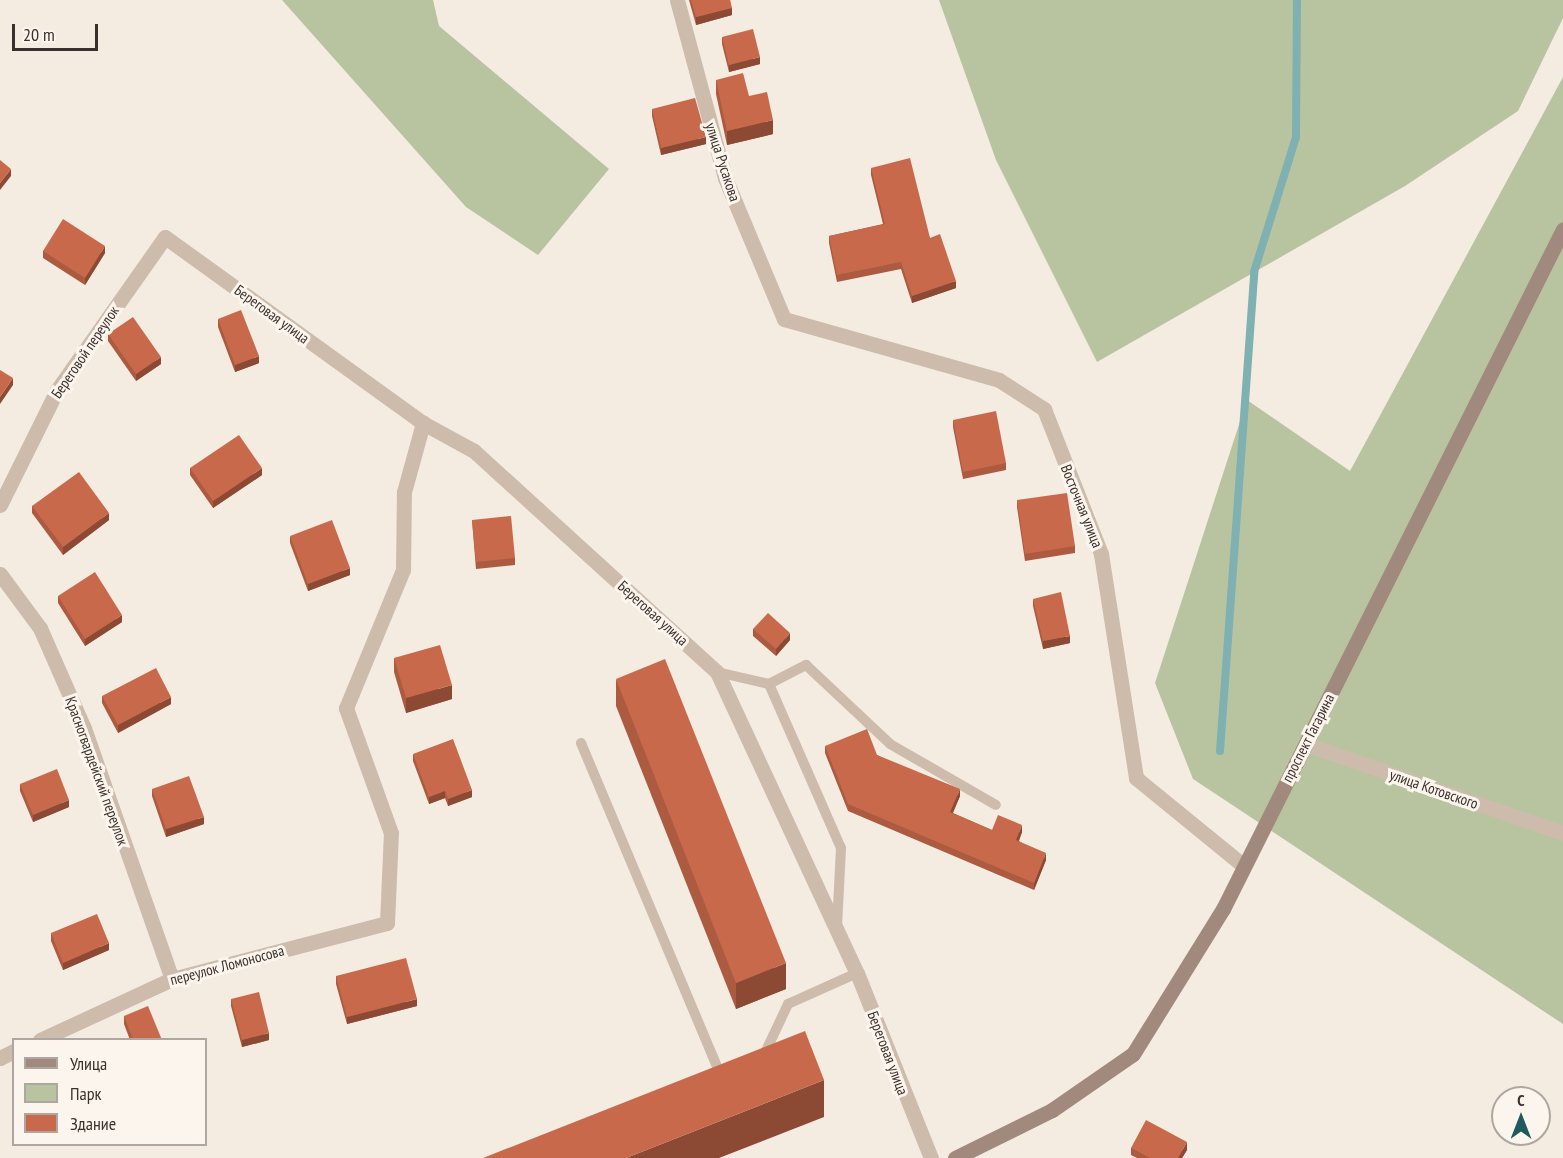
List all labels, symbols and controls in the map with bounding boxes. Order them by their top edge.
scale bar [15,12,100,50]
text: 20 m [23,23,55,46]
street label: улица Русакова [702,120,744,204]
street label: Береговая улица [231,281,313,347]
street label: Береговой переулок [47,302,123,402]
street label: Восточная улица [1057,462,1107,550]
street label: Береговая улица [614,577,692,649]
street label: проспект Гагарина [1278,691,1338,785]
street label: Красногвардейский переулок [62,694,132,848]
street label: улица Котовского [1387,765,1481,813]
street label: переулок Ломоносова [168,941,286,989]
street label: Береговая улица [864,1009,912,1097]
legend [12,1038,207,1146]
text: Улица [70,1052,107,1075]
text: Парк [70,1082,101,1105]
north arrow [1491,1086,1551,1146]
text: С [1517,1090,1525,1110]
text: Здание [70,1112,116,1135]

